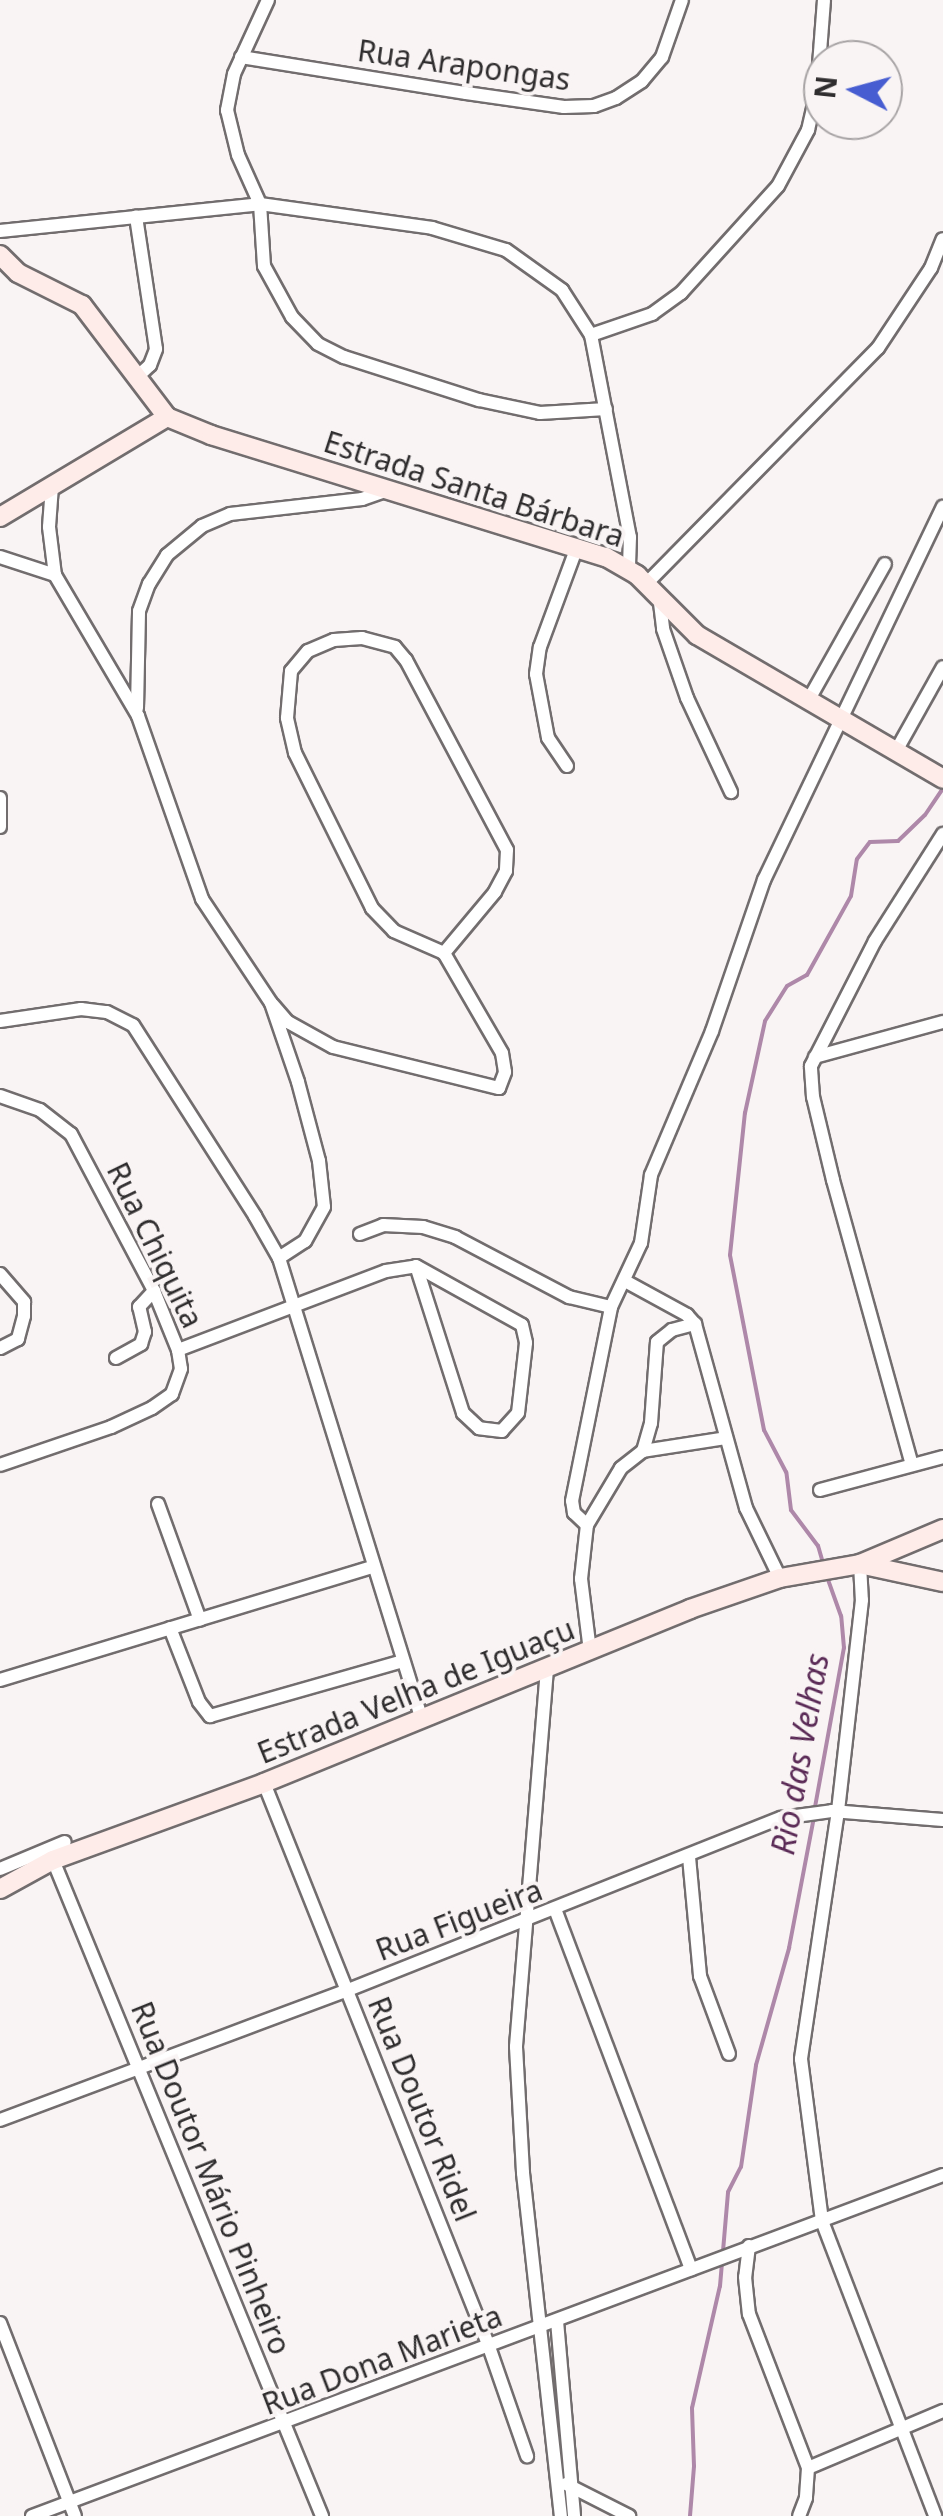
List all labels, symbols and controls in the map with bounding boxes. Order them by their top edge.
street label: Rua Arapongas [355,32,573,98]
north arrow [803,40,903,140]
text: N [805,74,845,100]
street label: Estrada Santa Bárbara [319,423,629,555]
street label: Rua Chiquita [99,1156,211,1334]
street label: Estrada Velha de Iguaçu [252,1611,580,1771]
water label: Rio das Velhas [763,1650,837,1858]
street label: Rua Figueira [371,1872,547,1968]
street label: Rua Doutor Ridel [361,1991,483,2227]
street label: Rua Doutor Mário Pinheiro [124,1996,298,2360]
street label: Rua Dona Marieta [257,2298,507,2422]

